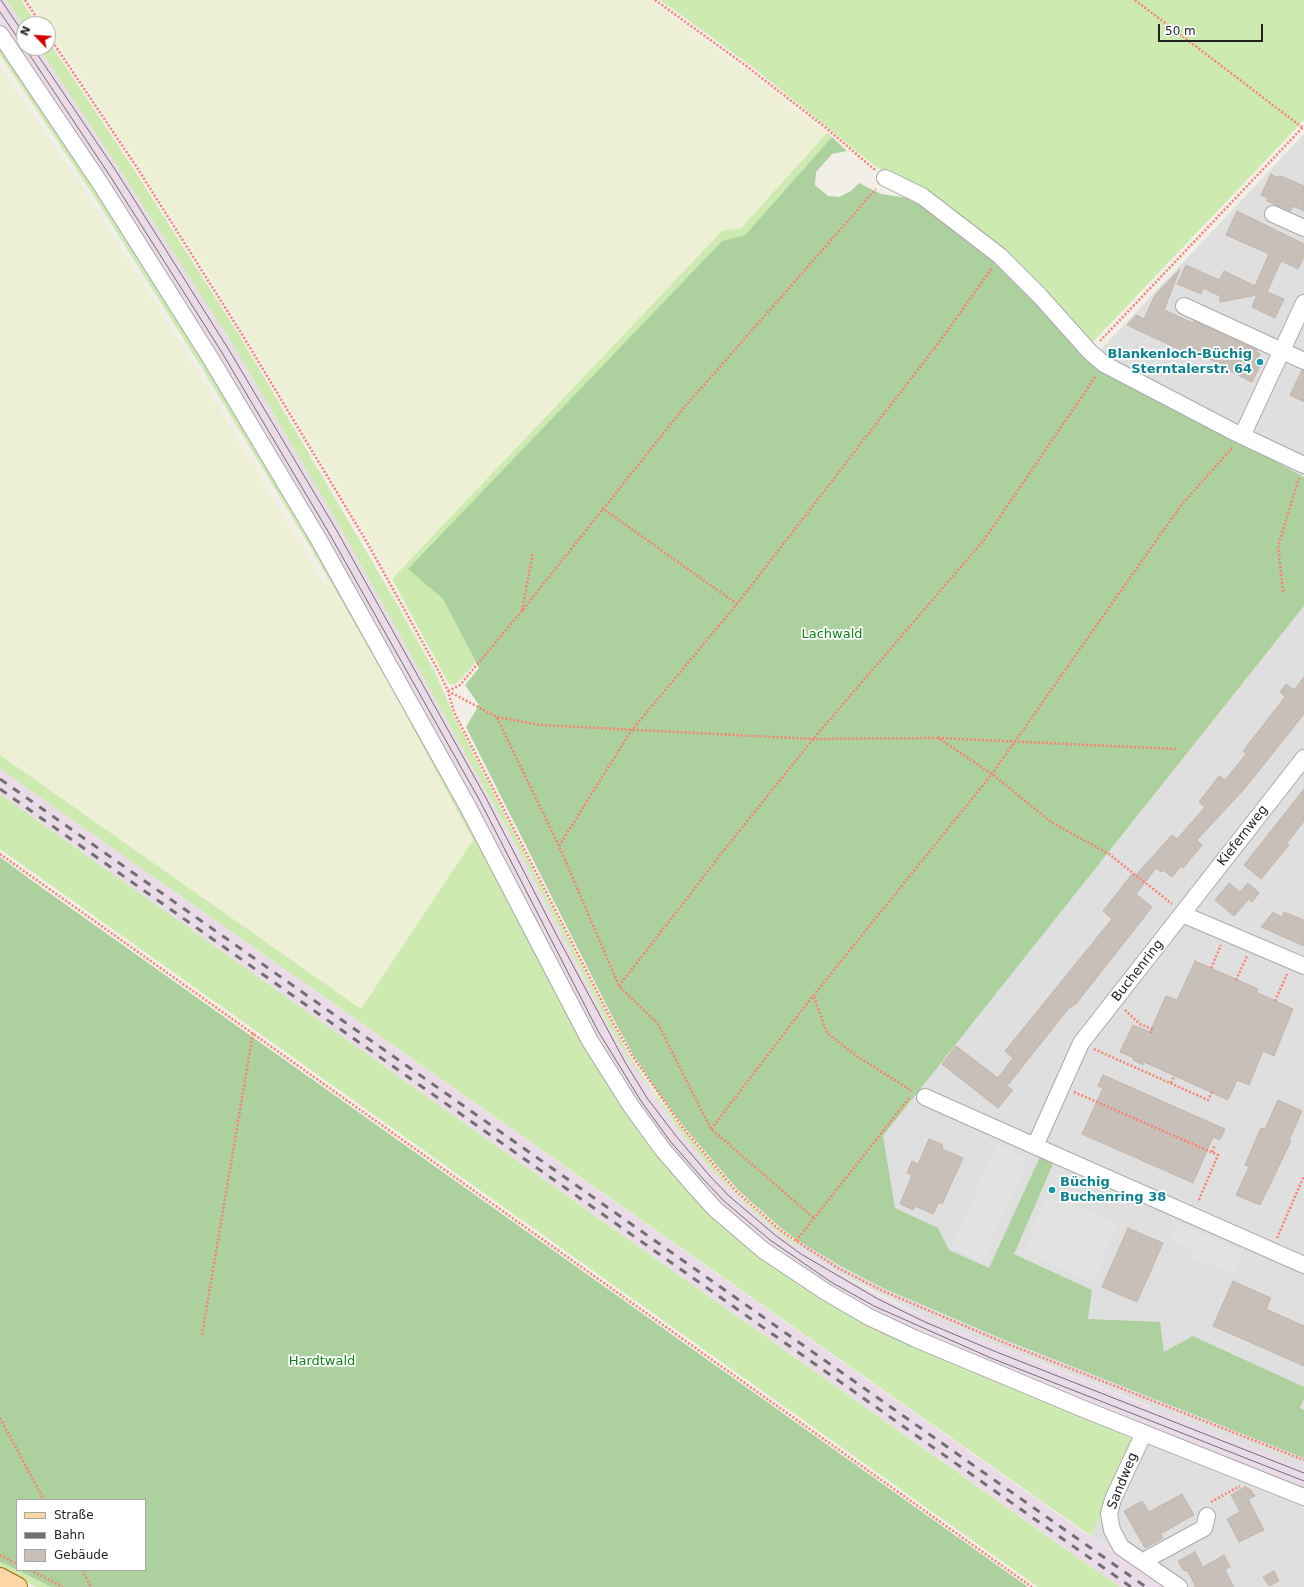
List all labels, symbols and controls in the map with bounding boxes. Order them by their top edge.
north arrow [16,16,56,56]
scale bar [1160,16,1265,42]
text: N [18,24,33,38]
text: 50 m [1165,24,1196,38]
place label: Blankenloch-Büchig Sterntalerstr. 64 [1108,347,1252,378]
marker: Blankenloch-Büchig Sterntalerstr. 64 [1255,357,1265,367]
park label: Lachwald [801,627,863,643]
street label: Kiefernweg [1214,802,1272,870]
street label: Buchenring [1109,937,1167,1005]
place label: Büchig Buchenring 38 [1060,1175,1166,1206]
marker: Büchig Buchenring 38 [1047,1185,1057,1195]
park label: Hardtwald [289,1354,355,1370]
street label: Sandweg [1105,1450,1141,1512]
legend [16,1499,146,1571]
text: Straße [54,1508,94,1522]
text: Bahn [54,1528,85,1542]
text: Gebäude [54,1548,108,1562]

